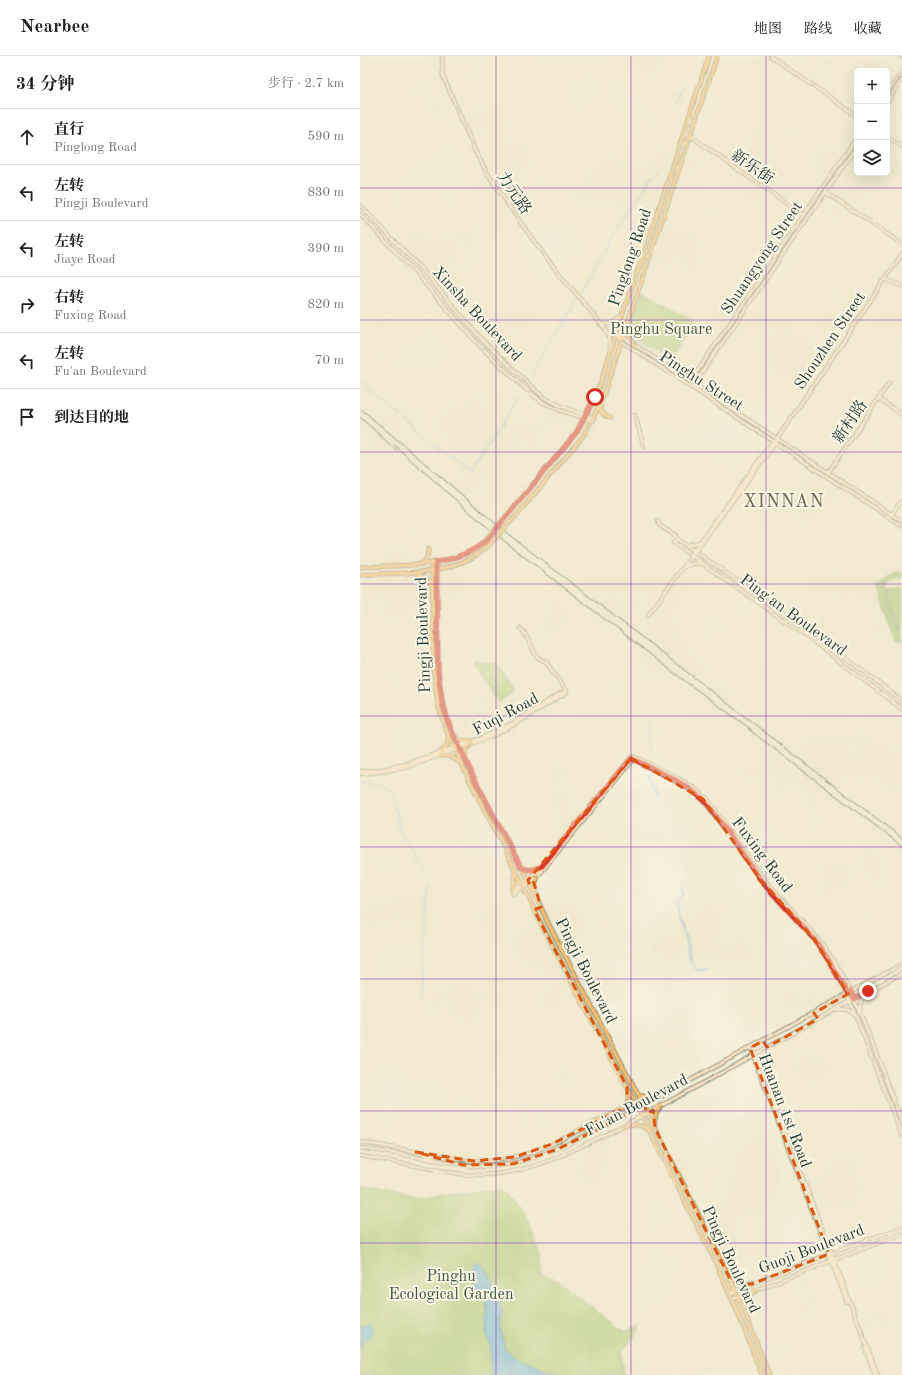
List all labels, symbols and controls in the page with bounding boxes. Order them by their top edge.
text: Nearbee [20,18,89,37]
text: 地图 [754,22,782,36]
text: 路线 [804,22,832,36]
text: 收藏 [854,22,882,36]
map controls [854,68,890,176]
button: + [854,68,890,104]
text: 34 分钟 [16,76,74,93]
text: 步行 · 2.7 km [268,77,344,90]
button: − [854,104,890,140]
text: 直行 [54,123,84,138]
icon: ahead [16,126,38,148]
text: 590 m [307,130,344,143]
button: layers [854,140,890,176]
text: Pinglong Road [54,141,137,154]
street label: 新乐街 [728,146,777,188]
street label: 力元路 [493,168,535,217]
text: 左转 [54,179,84,194]
icon: left [16,182,38,204]
text: 830 m [307,186,344,199]
text: Pingji Boulevard [54,197,149,210]
street label: Shuangyong Street [719,199,806,317]
street label: Pinglong Road [607,207,655,309]
text: 左转 [54,235,84,250]
icon: left [16,238,38,260]
text: 390 m [307,242,344,255]
text: Jiaye Road [54,253,116,266]
street label: Xinsha Boulevard [429,264,524,365]
street label: Shouzhen Street [792,289,869,393]
text: 右转 [54,291,84,306]
icon: right [16,294,38,316]
text: 820 m [307,298,344,311]
text: Fuxing Road [54,309,127,322]
park label: Pinghu Square [610,322,712,338]
text: 左转 [54,347,84,362]
street label: Pinghu Street [656,349,746,415]
icon: left [16,350,38,372]
text: 70 m [315,354,344,367]
text: Fu'an Boulevard [54,365,147,378]
route start [586,388,604,406]
street label: 新村路 [829,397,871,446]
icon: arrive [16,406,38,428]
text: 到达目的地 [54,411,129,426]
district label: XINNAN [743,493,825,511]
street label: Ping'an Boulevard [737,572,849,660]
street label: Pingji Boulevard [414,576,434,693]
street label: Fuqi Road [470,691,541,739]
street label: Fuxing Road [728,815,795,896]
street label: Pingji Boulevard [552,915,619,1026]
route end [859,982,877,1000]
street label: Huanan 1st Road [755,1052,813,1170]
street label: Fu'an Boulevard [583,1072,691,1140]
street label: Pingji Boulevard [698,1204,762,1316]
street label: Guoji Boulevard [757,1222,867,1277]
park label: Pinghu Ecological Garden [388,1269,514,1303]

